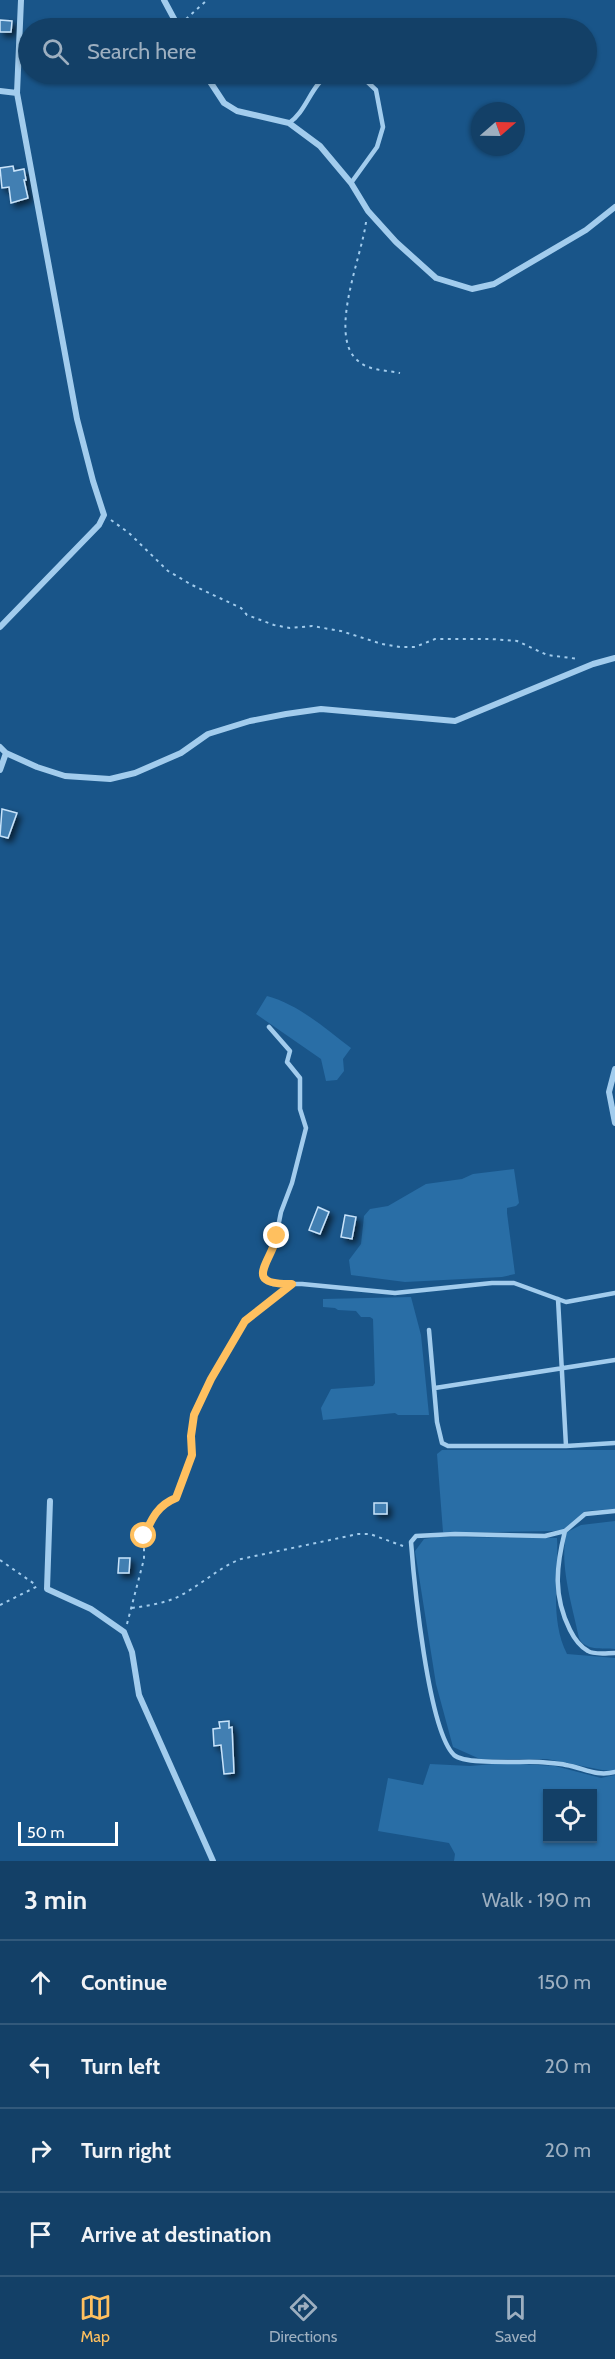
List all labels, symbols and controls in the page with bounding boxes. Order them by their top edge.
search box [18,18,597,84]
icon: search [39,35,72,68]
text: Search here [87,38,196,65]
north arrow [471,102,525,156]
route end [263,1222,289,1248]
route start [130,1522,156,1548]
map controls [543,1789,597,1843]
button: locate [543,1789,597,1843]
scale bar [18,1819,118,1846]
text: 50 m [27,1823,64,1842]
text: 3 min [24,1884,87,1916]
text: Walk · 190 m [482,1888,591,1912]
icon: ahead [24,1966,57,1999]
text: Continue [81,1969,167,1996]
text: 150 m [538,1970,591,1994]
icon: left [24,2050,57,2083]
text: Turn left [81,2053,160,2080]
text: 20 m [545,2054,591,2078]
icon: right [24,2134,57,2167]
text: Turn right [81,2137,171,2164]
text: 20 m [545,2138,591,2162]
icon: arrive [24,2218,57,2251]
text: Arrive at destination [81,2221,271,2248]
tab: Map [79,2291,112,2346]
tab: Directions [269,2291,337,2346]
tab: Saved [495,2291,536,2346]

